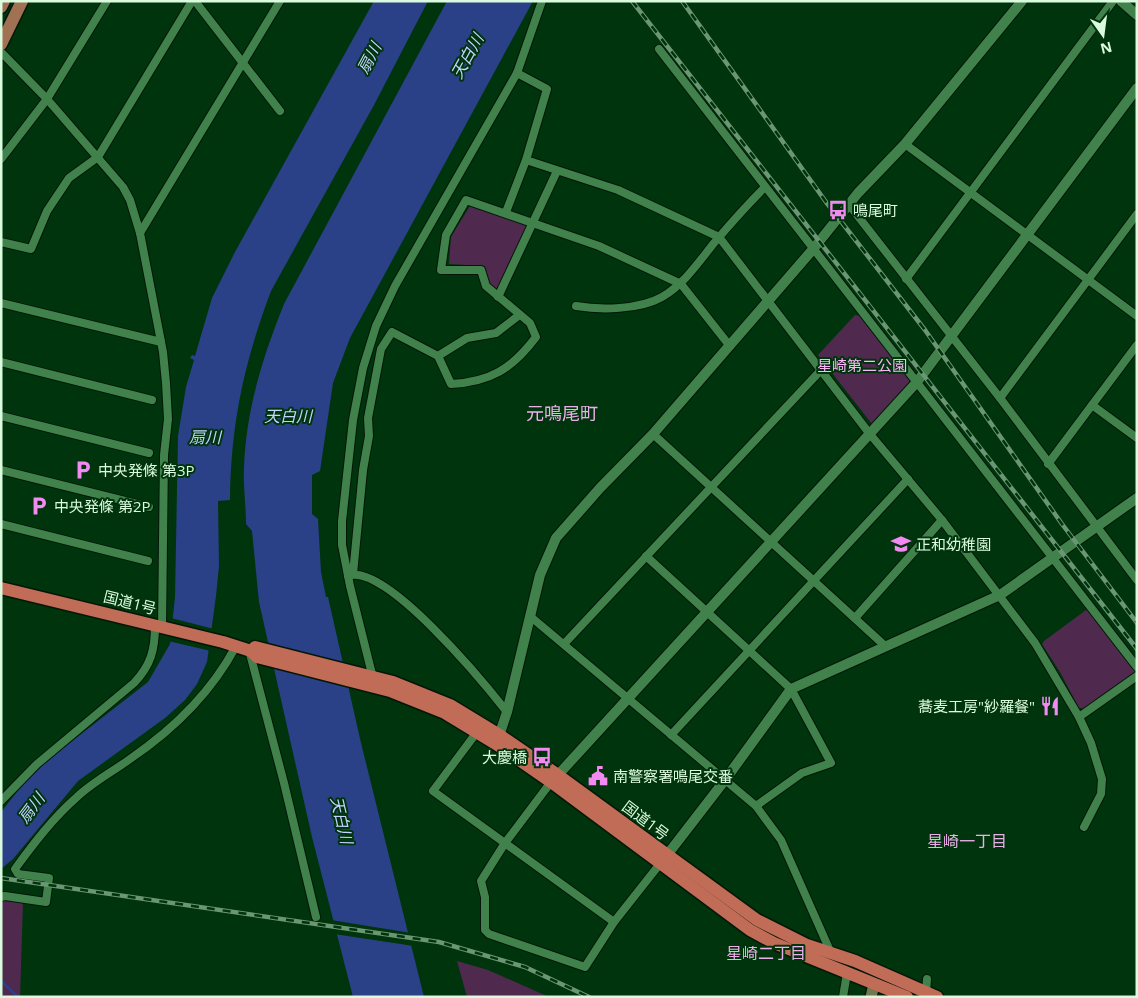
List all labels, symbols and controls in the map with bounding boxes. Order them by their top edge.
north arrow [1078,10,1128,60]
water label: 天白川 [446,28,489,82]
water label: 扇川 [352,37,387,77]
text: N [1098,38,1114,59]
bus stop icon: 鳴尾町 [827,199,849,221]
place label: 鳴尾町 [853,200,898,220]
park label: 星崎第二公園 [817,355,907,375]
district label: 元鳴尾町 [526,401,598,425]
water label: 天白川 [264,405,314,427]
water label: 扇川 [189,426,223,448]
parking icon: 中央発條 第3P [72,459,94,481]
place label: 中央発條 第3P [98,460,195,480]
parking icon: 中央発條 第2P [28,495,50,517]
place label: 中央発條 第2P [54,496,151,516]
school or university icon: 正和幼稚園 [890,533,912,555]
place label: 正和幼稚園 [916,534,991,554]
street label: 国道1号 [102,586,158,618]
restaurant icon: 蕎麦工房"紗羅餐" [1039,695,1061,717]
place label: 蕎麦工房"紗羅餐" [918,696,1035,716]
bus stop icon: 大慶橋 [531,746,553,768]
place label: 大慶橋 [482,747,527,767]
public building icon: 南警察署鳴尾交番 [587,765,609,787]
place label: 南警察署鳴尾交番 [613,766,733,786]
water label: 扇川 [13,787,51,827]
water label: 天白川 [326,794,359,848]
street label: 国道1号 [619,796,673,844]
district label: 星崎一丁目 [927,830,1007,852]
district label: 星崎二丁目 [726,942,806,964]

